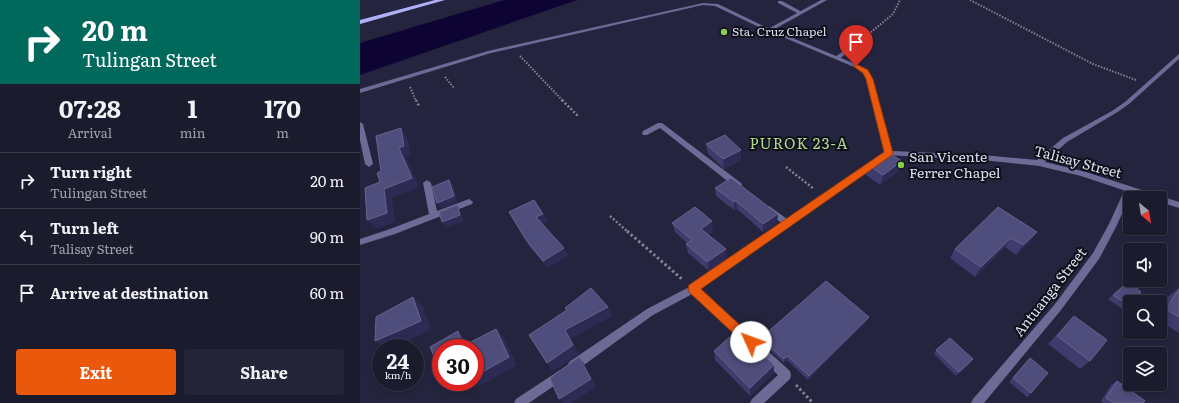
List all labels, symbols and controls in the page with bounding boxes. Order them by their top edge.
text: 20 m [82,8,148,50]
icon: right [16,16,68,68]
place label: Sta. Cruz Chapel [732,22,827,40]
pin [839,25,873,66]
marker: Sta. Cruz Chapel [719,27,729,37]
icon: arrive [845,31,867,53]
text: Tulingan Street [82,46,217,73]
text: 07:28 [59,90,121,125]
text: 1 [188,90,197,125]
text: 170 [264,90,301,125]
text: Arrival [68,123,112,142]
text: min [180,123,205,142]
text: m [276,123,289,142]
district label: PUROK 23-A [750,131,848,154]
street label: Talisay Street [1032,140,1125,182]
place label: San Vicente Ferrer Chapel [909,146,1001,182]
text: Turn right [50,160,132,183]
marker: San Vicente Ferrer Chapel [896,160,906,170]
text: 20 m [310,169,344,192]
icon: right [16,170,38,192]
text: Tulingan Street [50,183,147,202]
north arrow [1123,191,1167,235]
map controls [1123,191,1167,391]
text: Turn left [50,216,119,239]
text: 90 m [310,225,344,248]
icon: left [16,226,38,248]
text: Talisay Street [50,239,134,258]
street label: Antuanga Street [1008,242,1091,340]
button: sound [1123,243,1167,287]
text: Arrive at destination [50,281,209,304]
text: 60 m [310,281,344,304]
icon: arrive [16,282,38,304]
button: search [1123,295,1167,339]
position arrow [730,321,772,363]
speed limit sign: 30 [432,339,484,391]
text: 24 [387,345,409,375]
button: layers [1123,347,1167,391]
button: Exit [16,349,176,395]
button: Share [184,349,344,395]
text: km/h [385,367,411,382]

